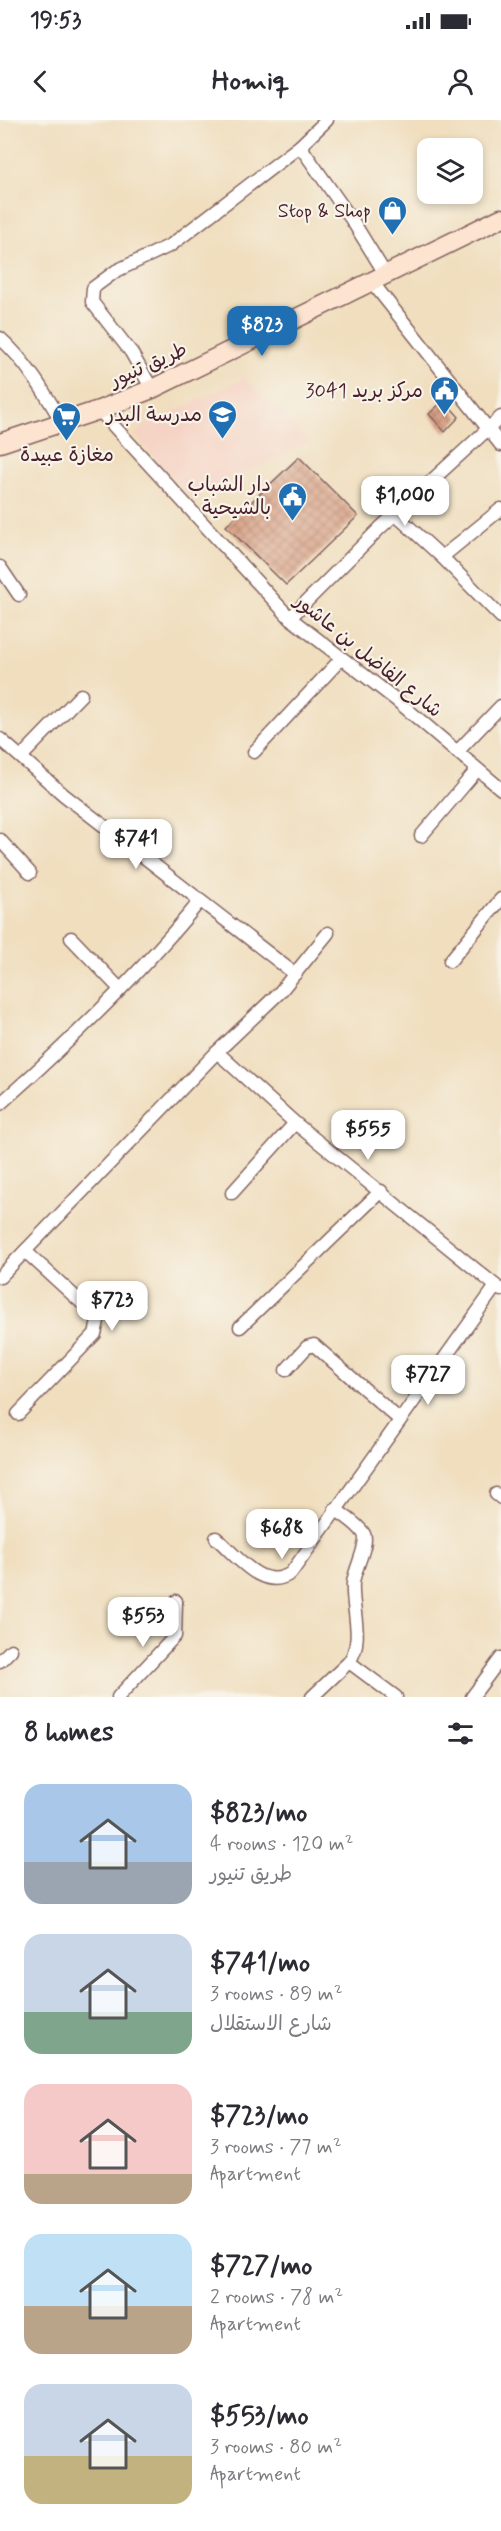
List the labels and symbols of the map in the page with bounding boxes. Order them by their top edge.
shop icon: Stop & Shop [376,194,408,236]
place label: Stop & Shop [278,198,371,225]
pin: $823 [226,306,298,357]
street label: طريق تنيور [104,336,192,395]
public building icon: مركز بريد 3041 [428,374,460,416]
place label: مركز بريد 3041 [305,378,423,405]
school or university icon: مدرسة البدر [207,398,239,440]
supermarket icon: مغازة عبيدة [51,400,83,442]
place label: مدرسة البدر [105,402,202,429]
place label: مغازة عبيدة [20,442,114,469]
place label: دار الشباب بالشيحية [187,472,271,522]
pin: $1,000 [356,476,454,527]
public building icon: دار الشباب بالشيحية [276,480,308,522]
street label: شارع الفاضل بن عاشور [287,587,448,724]
pin: $741 [100,819,172,870]
pin: $555 [332,1110,404,1161]
pin: $723 [76,1281,148,1332]
pin: $727 [392,1355,464,1406]
pin: $688 [246,1509,318,1560]
pin: $553 [107,1597,179,1648]

